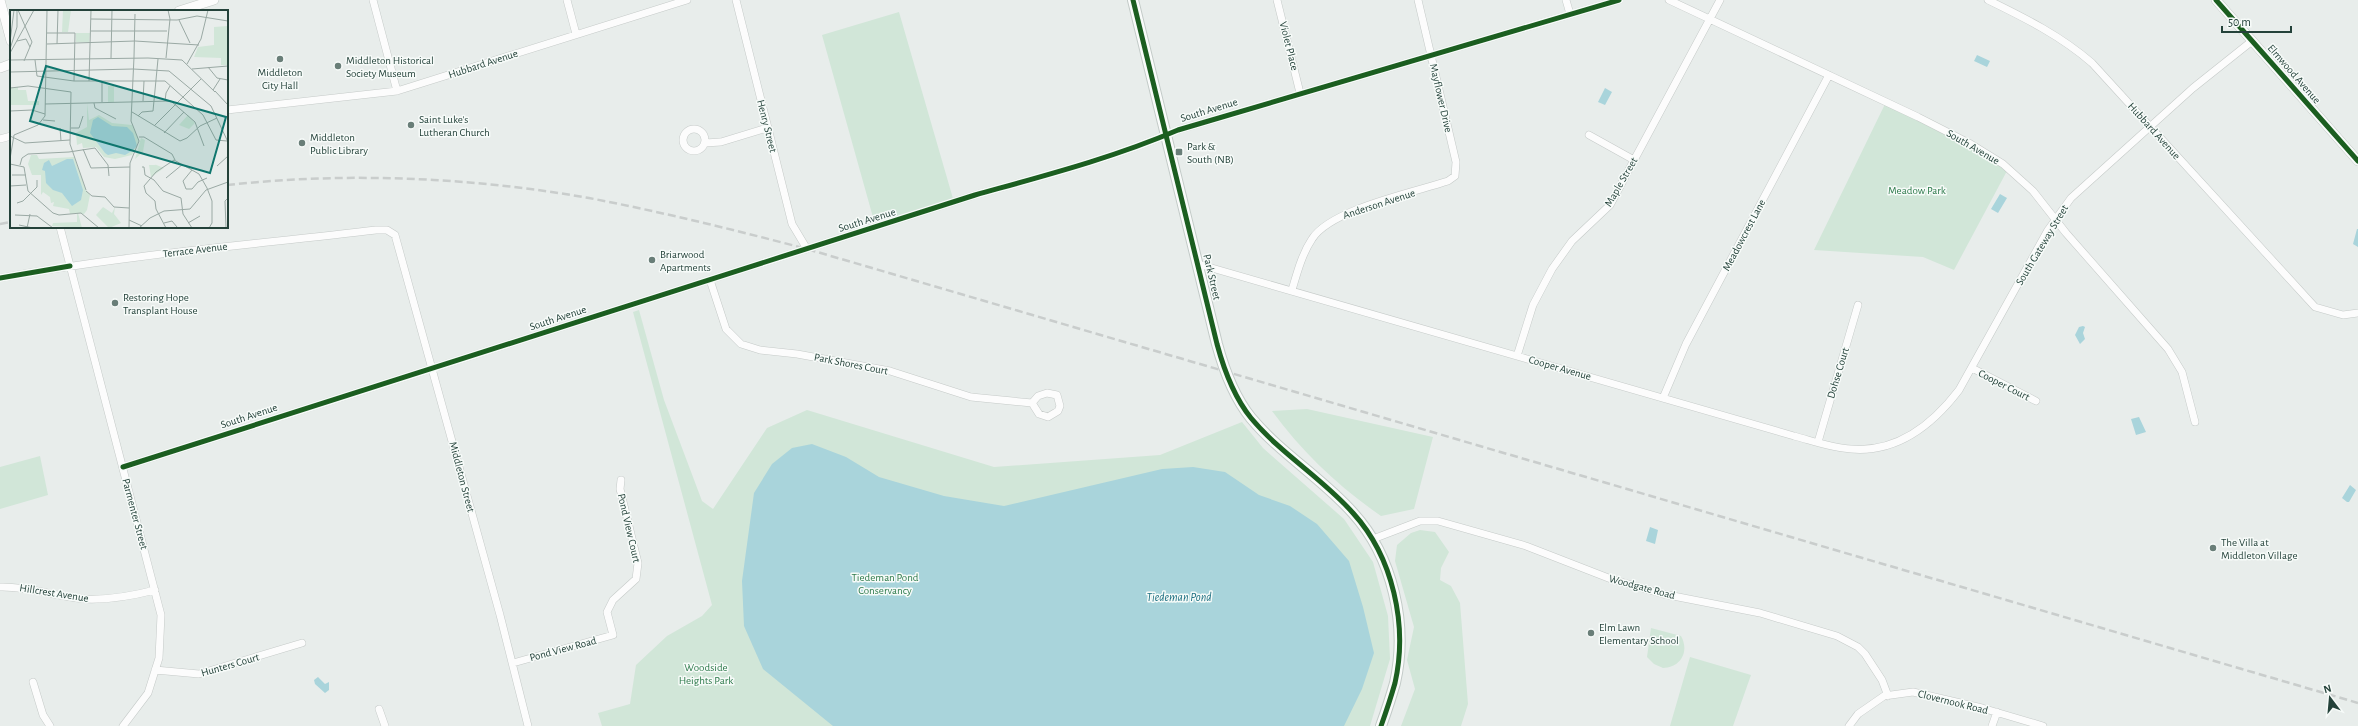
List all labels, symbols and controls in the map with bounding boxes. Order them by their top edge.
scale bar [2222,8,2291,34]
inset map [10,10,228,228]
text: 50 m [2228,16,2251,28]
street label: Violet Place [1278,20,1300,72]
street label: Elmwood Avenue [2265,42,2323,106]
street label: Hubbard Avenue [447,48,519,80]
marker: Middleton City Hall [275,54,285,64]
place label: Middleton Historical Society Museum [346,55,434,79]
marker: Middleton Historical Society Museum [333,61,343,71]
street label: Mayflower Drive [1428,63,1454,133]
place label: Middleton City Hall [258,67,302,91]
street label: South Avenue [1179,96,1239,124]
street label: Henry Street [755,98,779,154]
street label: Hubbard Avenue [2126,100,2182,162]
place label: Saint Luke's Lutheran Church [419,114,490,138]
marker: Saint Luke's Lutheran Church [406,120,416,130]
street label: South Avenue [1945,127,2001,167]
place label: Middleton Public Library [310,132,368,156]
marker: Middleton Public Library [297,138,307,148]
place label: Park & South (NB) [1187,141,1234,165]
marker: Park & South (NB) [1174,147,1184,157]
street label: Maple Street [1603,155,1640,208]
park label: Meadow Park [1888,185,1946,196]
street label: Anderson Avenue [1342,187,1416,221]
street label: Meadowcrest Lane [1721,197,1767,273]
street label: South Gateway Street [2014,202,2071,287]
street label: South Avenue [837,206,897,234]
street label: Terrace Avenue [162,241,228,259]
place label: Briarwood Apartments [660,249,711,273]
street label: Park Street [1201,253,1223,301]
marker: Briarwood Apartments [647,255,657,265]
place label: Restoring Hope Transplant House [123,292,198,316]
marker: Restoring Hope Transplant House [110,298,120,308]
street label: South Avenue [528,304,588,332]
street label: Dohse Court [1825,346,1851,400]
street label: Park Shores Court [813,351,889,377]
street label: Cooper Avenue [1528,354,1592,382]
street label: Cooper Court [1977,367,2032,403]
street label: South Avenue [219,402,279,430]
street label: Middleton Street [447,441,477,514]
street label: Parmenter Street [120,477,150,551]
street label: Pond View Court [616,492,642,564]
place label: The Villa at Middleton Village [2221,537,2297,561]
marker: The Villa at Middleton Village [2208,543,2218,553]
park label: Tiedeman Pond Conservancy [851,572,919,596]
street label: Woodgate Road [1608,573,1677,601]
street label: Hillcrest Avenue [19,582,89,604]
water label: Tiedeman Pond [1146,591,1212,603]
place label: Elm Lawn Elementary School [1599,622,1679,646]
marker: Elm Lawn Elementary School [1586,628,1596,638]
street label: Pond View Road [528,635,598,663]
street label: Hunters Court [200,651,261,679]
park label: Woodside Heights Park [679,662,733,686]
north arrow [2310,678,2350,718]
text: N [2322,683,2333,695]
street label: Clovernook Road [1917,688,1990,716]

